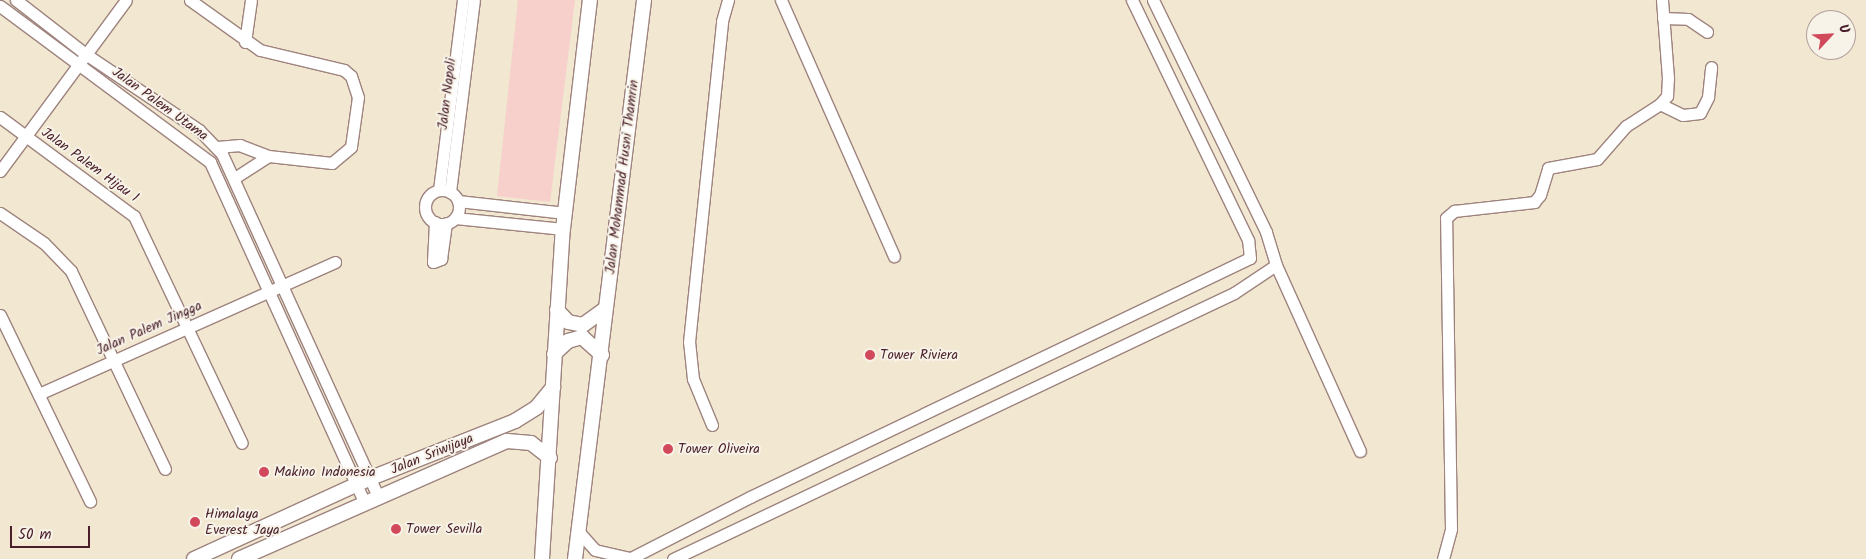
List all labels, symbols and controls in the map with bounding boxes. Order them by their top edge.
north arrow [1806,10,1856,60]
text: U [1832,21,1855,38]
street label: Jalan Napoli [434,57,460,131]
street label: Jalan Palem Utama [109,63,211,145]
street label: Jalan Mohammad Husni Thamrin [602,79,642,275]
street label: Jalan Palem Hijau 1 [38,124,142,206]
street label: Jalan Palem Jingga [93,297,205,359]
place label: Tower Riviera [880,347,958,363]
marker: Tower Riviera [864,349,876,361]
street label: Jalan Sriwijaya [388,430,476,478]
place label: Tower Oliveira [678,441,760,457]
marker: Tower Oliveira [662,443,674,455]
place label: Makino Indonesia [274,464,376,480]
marker: Makino Indonesia [258,466,270,478]
place label: Himalaya Everest Jaya [205,506,280,538]
scale bar [12,516,92,548]
marker: Himalaya Everest Jaya [189,516,201,528]
place label: Tower Sevilla [406,521,482,537]
text: 50 m [18,523,52,547]
marker: Tower Sevilla [390,523,402,535]

